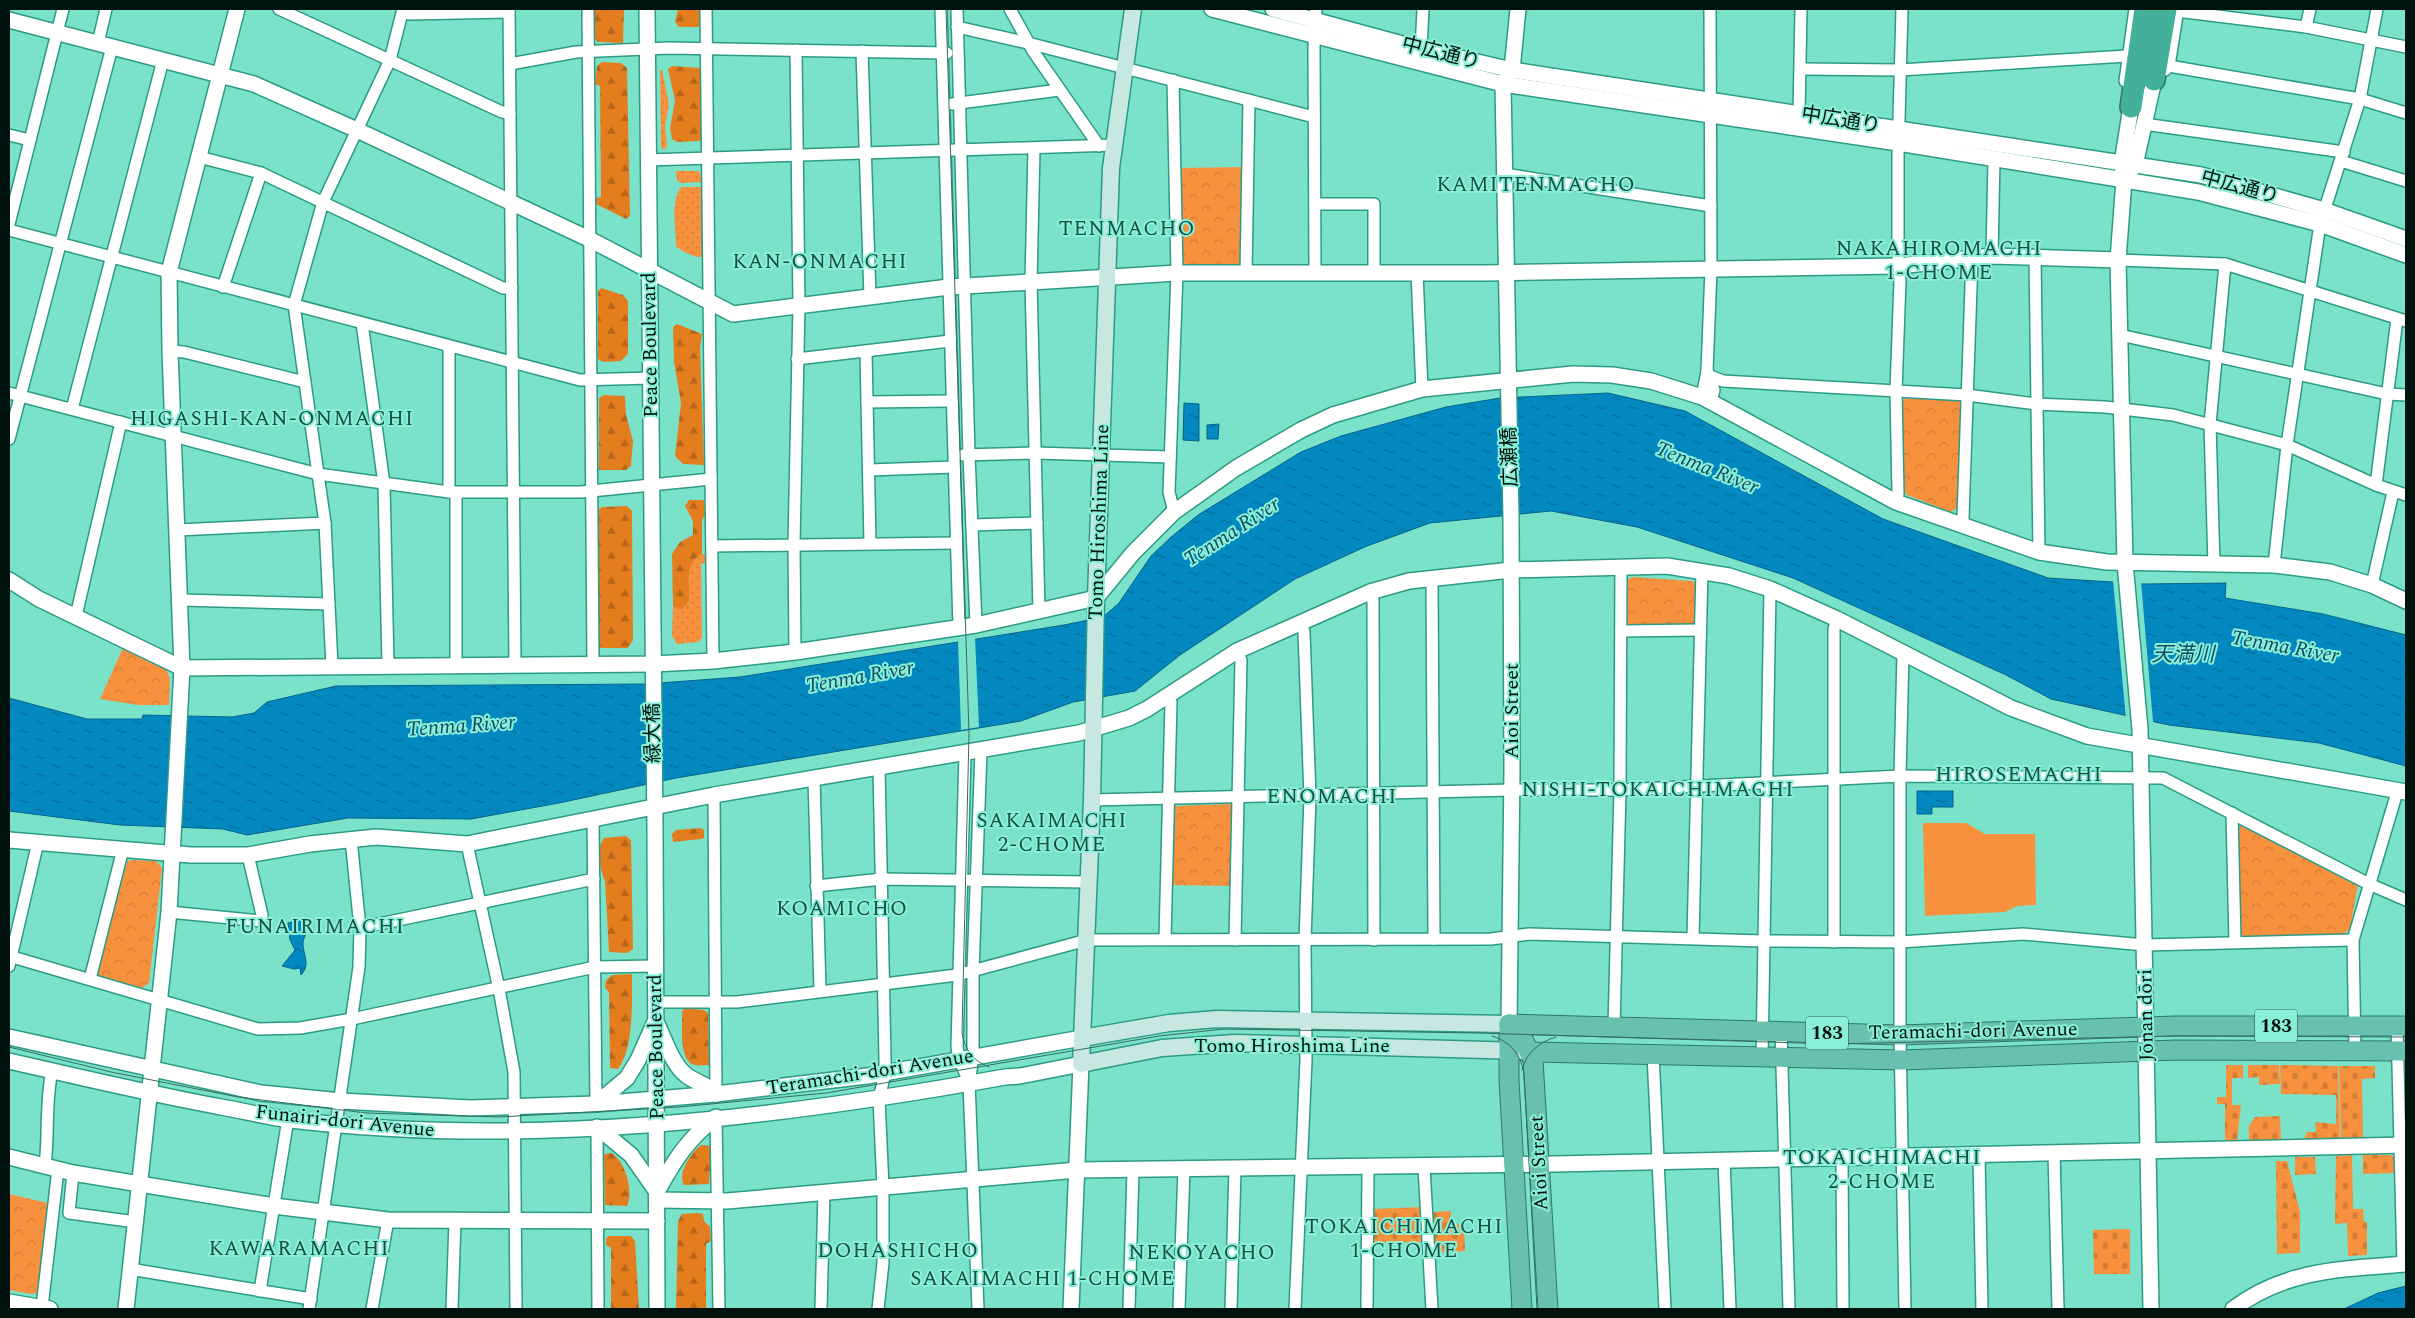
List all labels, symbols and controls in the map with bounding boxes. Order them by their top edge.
street label: 中広通り [1399,29,1483,77]
street label: 中広通り [1799,99,1883,141]
street label: 中広通り [2197,162,2283,212]
district label: KAMITENMACHO [1436,169,1636,201]
district label: TENMACHO [1058,213,1196,245]
district label: NAKAHIROMACHI 1-CHOME [1836,233,2042,289]
district label: KAN-ONMACHI [732,246,908,278]
street label: Peace Boulevard [634,272,666,418]
district label: HIGASHI-KAN-ONMACHI [130,403,414,435]
street label: Tomo Hiroshima Line [1081,424,1117,620]
street label: 広瀬橋 [1494,426,1526,488]
water label: Tenma River [1650,433,1764,504]
water label: Tenma River [1178,488,1287,575]
water label: Tenma River [2229,622,2342,672]
water label: 天満川 [2152,639,2216,671]
water label: Tenma River [804,652,917,702]
street label: Aioi Street [1497,663,1527,759]
street label: 緑大橋 [637,703,669,763]
water label: Tenma River [405,706,517,746]
district label: HIROSEMACHI [1935,759,2103,791]
district label: NISHI-TOKAICHIMACHI [1522,774,1794,806]
district label: ENOMACHI [1266,781,1398,813]
district label: SAKAIMACHI 2-CHOME [977,805,1127,861]
district label: KOAMICHO [776,893,908,925]
district label: FUNAIRIMACHI [225,911,405,943]
street label: Jōnan dōri [2130,969,2162,1061]
street label: Peace Boulevard [640,974,672,1120]
road number: 183 [2255,1009,2297,1042]
street label: Teramachi-dori Avenue [1868,1014,2078,1048]
road number: 183 [1806,1016,1848,1050]
street label: Tomo Hiroshima Line [1194,1031,1390,1061]
street label: Teramachi-dori Avenue [764,1041,976,1103]
street label: Funairi-dori Avenue [254,1097,436,1145]
street label: Aioi Street [1522,1114,1556,1212]
district label: TOKAICHIMACHI 2-CHOME [1783,1142,1981,1198]
district label: TOKAICHIMACHI 1-CHOME [1305,1211,1503,1267]
district label: KAWARAMACHI [208,1233,390,1265]
district label: DOHASHICHO [817,1235,979,1267]
district label: NEKOYACHO [1128,1237,1276,1269]
district label: SAKAIMACHI 1-CHOME [910,1263,1176,1295]

